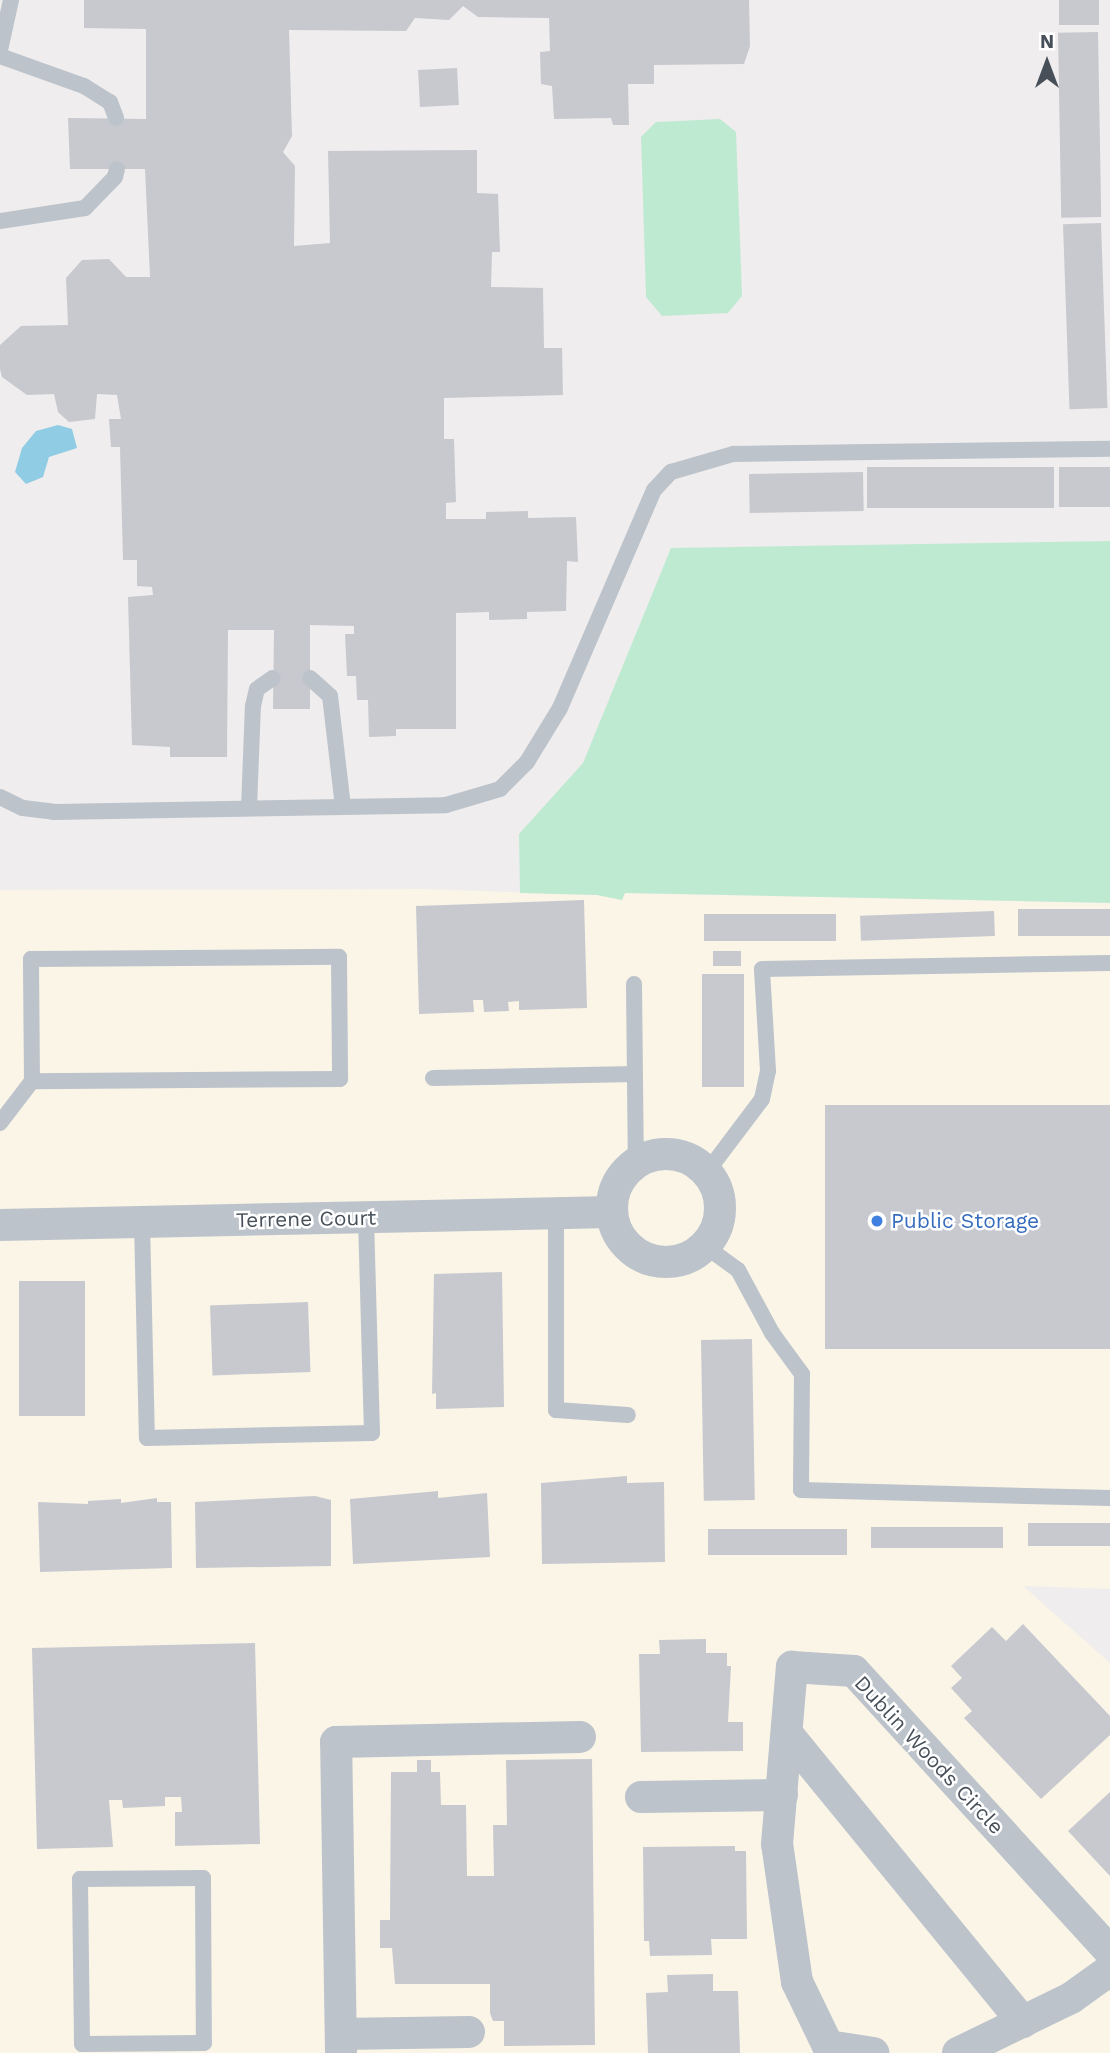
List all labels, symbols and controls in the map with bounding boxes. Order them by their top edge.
north arrow [1012,28,1082,98]
text: N [1040,30,1054,53]
street label: Terrene Court [236,1205,376,1233]
place label: Public Storage [891,1208,1039,1234]
marker: Public Storage [869,1213,885,1229]
street label: Dublin Woods Circle [849,1670,1009,1840]

